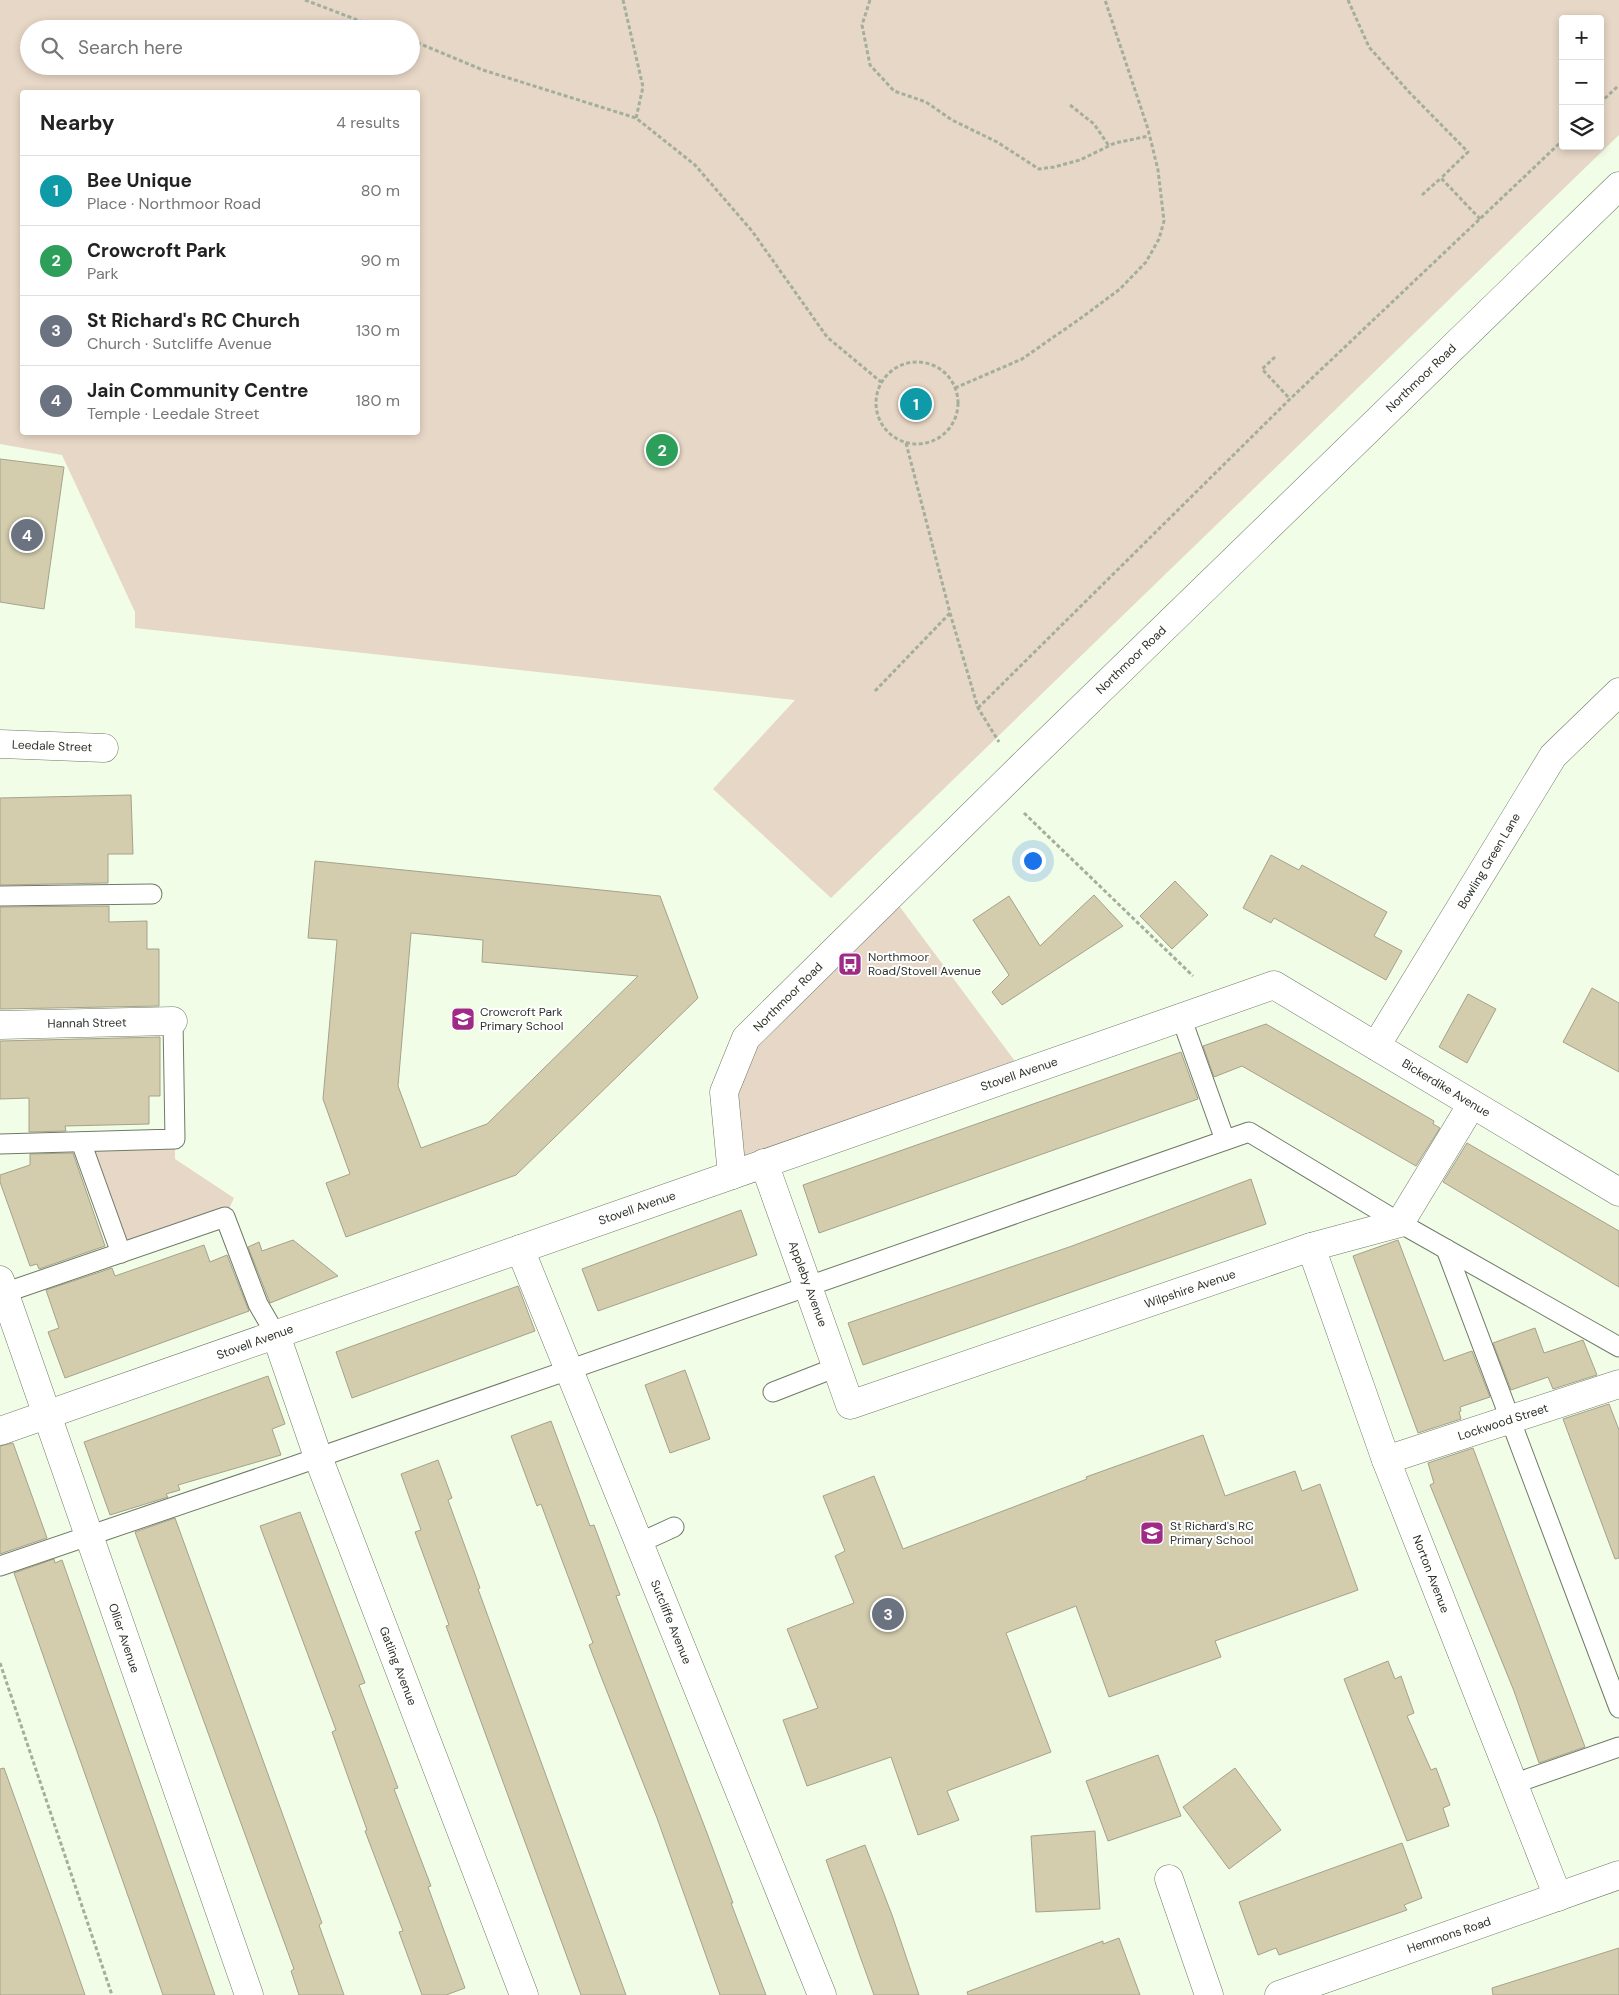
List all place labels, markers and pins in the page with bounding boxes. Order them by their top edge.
pin: 1 [900,385,932,423]
pin: 2 [646,431,678,469]
pin: 4 [11,516,43,554]
place label: Northmoor Road/Stovell Avenue [868,949,981,979]
bus stop icon: Northmoor Road/Stovell Avenue [837,951,863,977]
place label: Crowcroft Park Primary School [480,1004,563,1034]
school or university icon: Crowcroft Park Primary School [450,1006,476,1032]
place label: St Richard's RC Primary School [1170,1518,1254,1548]
school or university icon: St Richard's RC Primary School [1139,1520,1165,1546]
pin: 3 [872,1595,904,1633]

